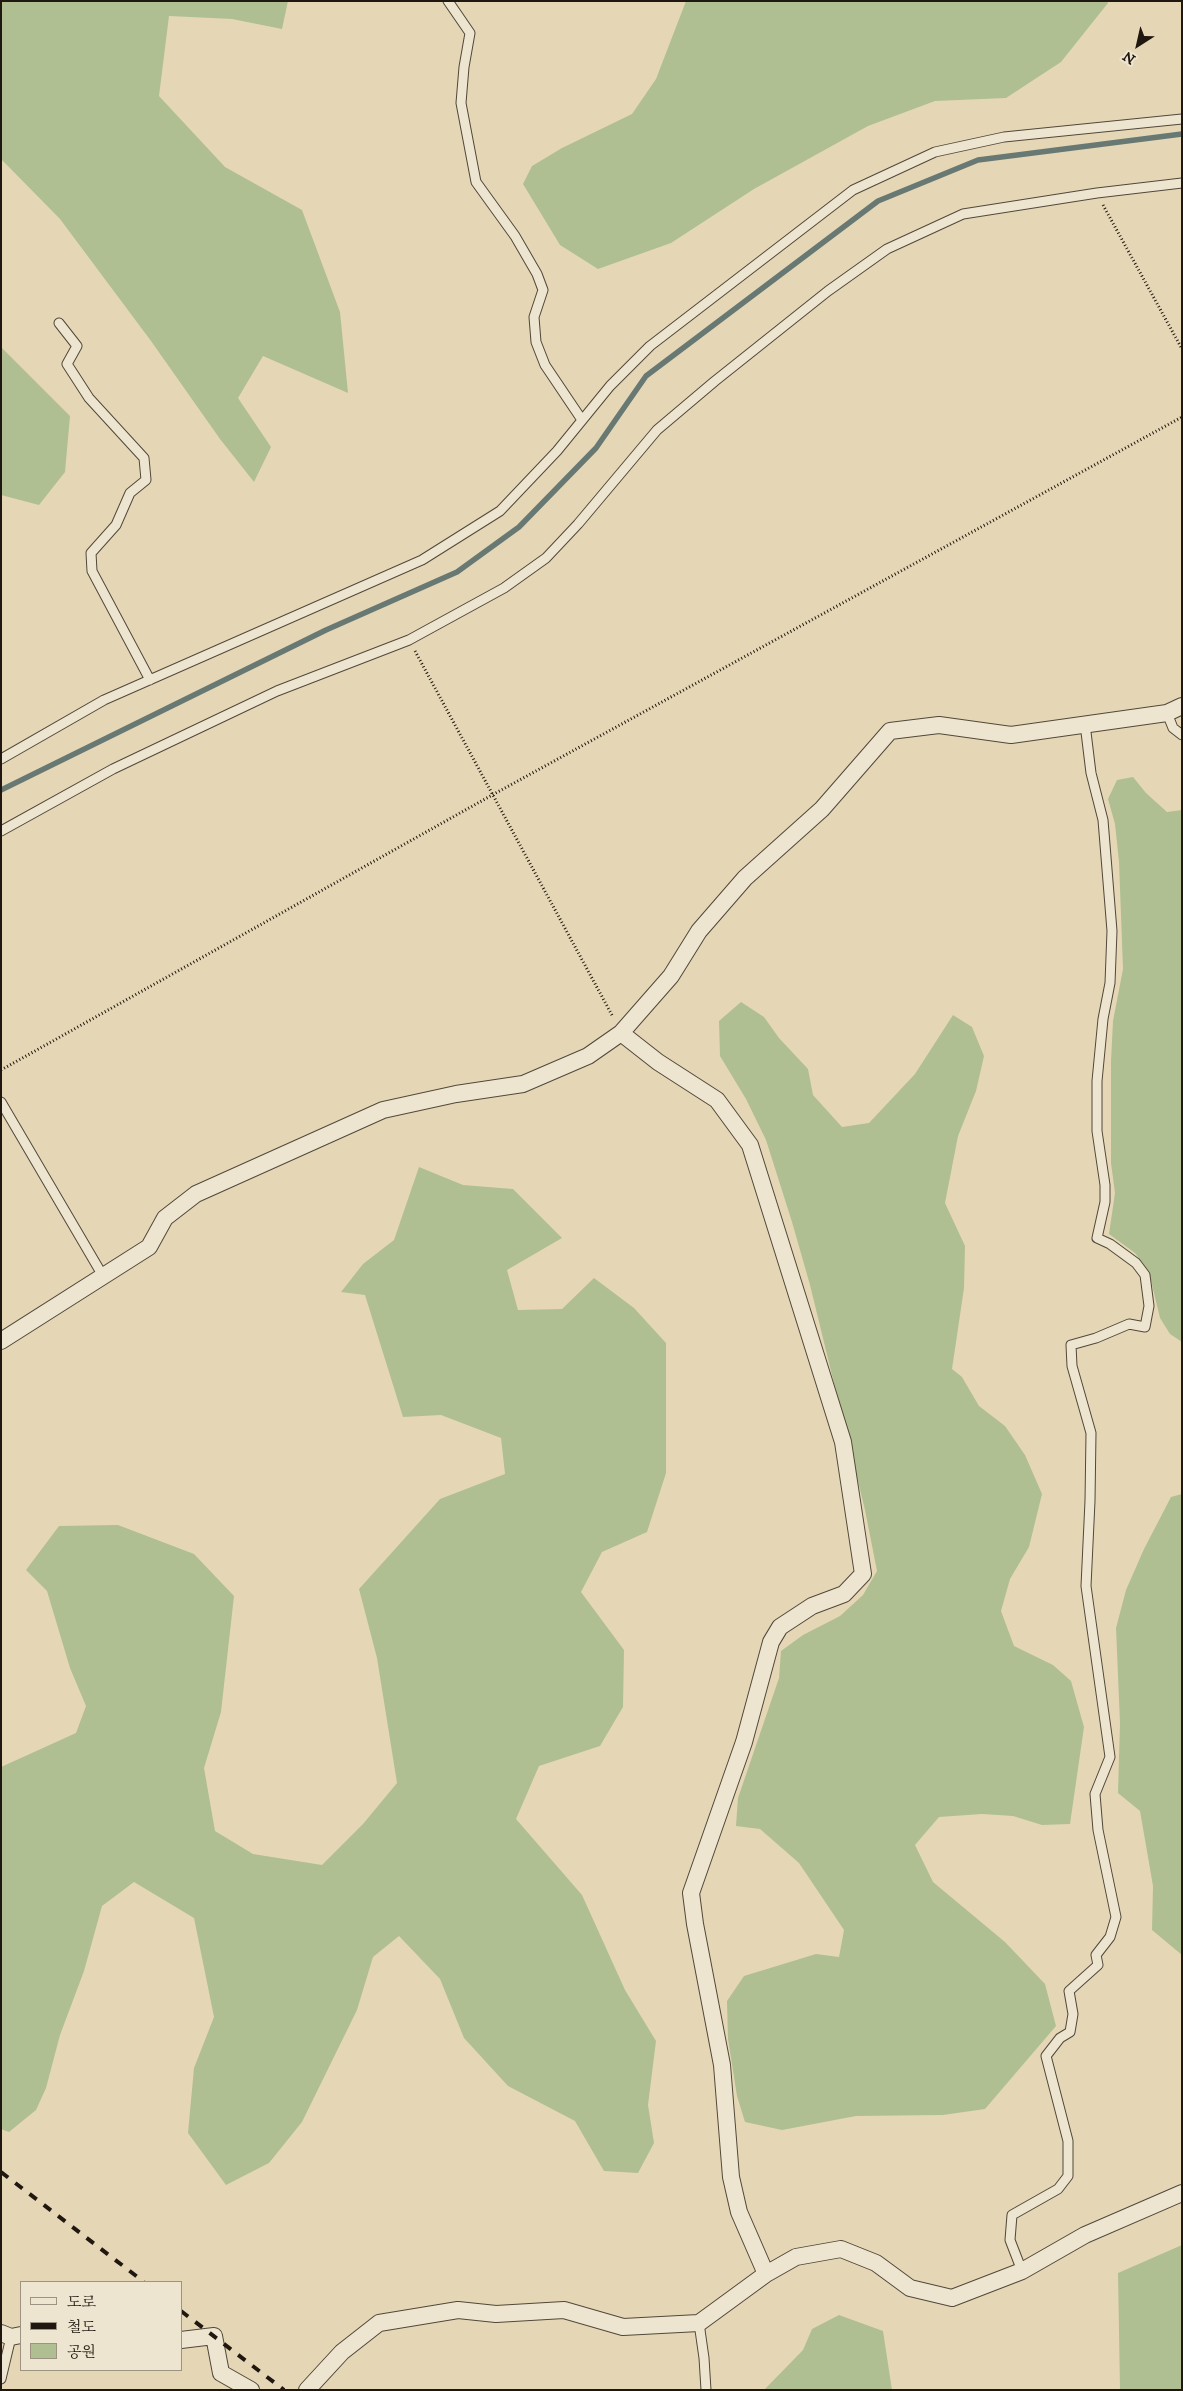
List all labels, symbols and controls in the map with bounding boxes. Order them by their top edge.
north arrow [1113,20,1163,70]
text: N [1120,47,1139,68]
legend [20,2281,182,2371]
text: 도로 [67,2293,96,2312]
text: 철도 [67,2318,96,2337]
text: 공원 [67,2343,96,2362]

